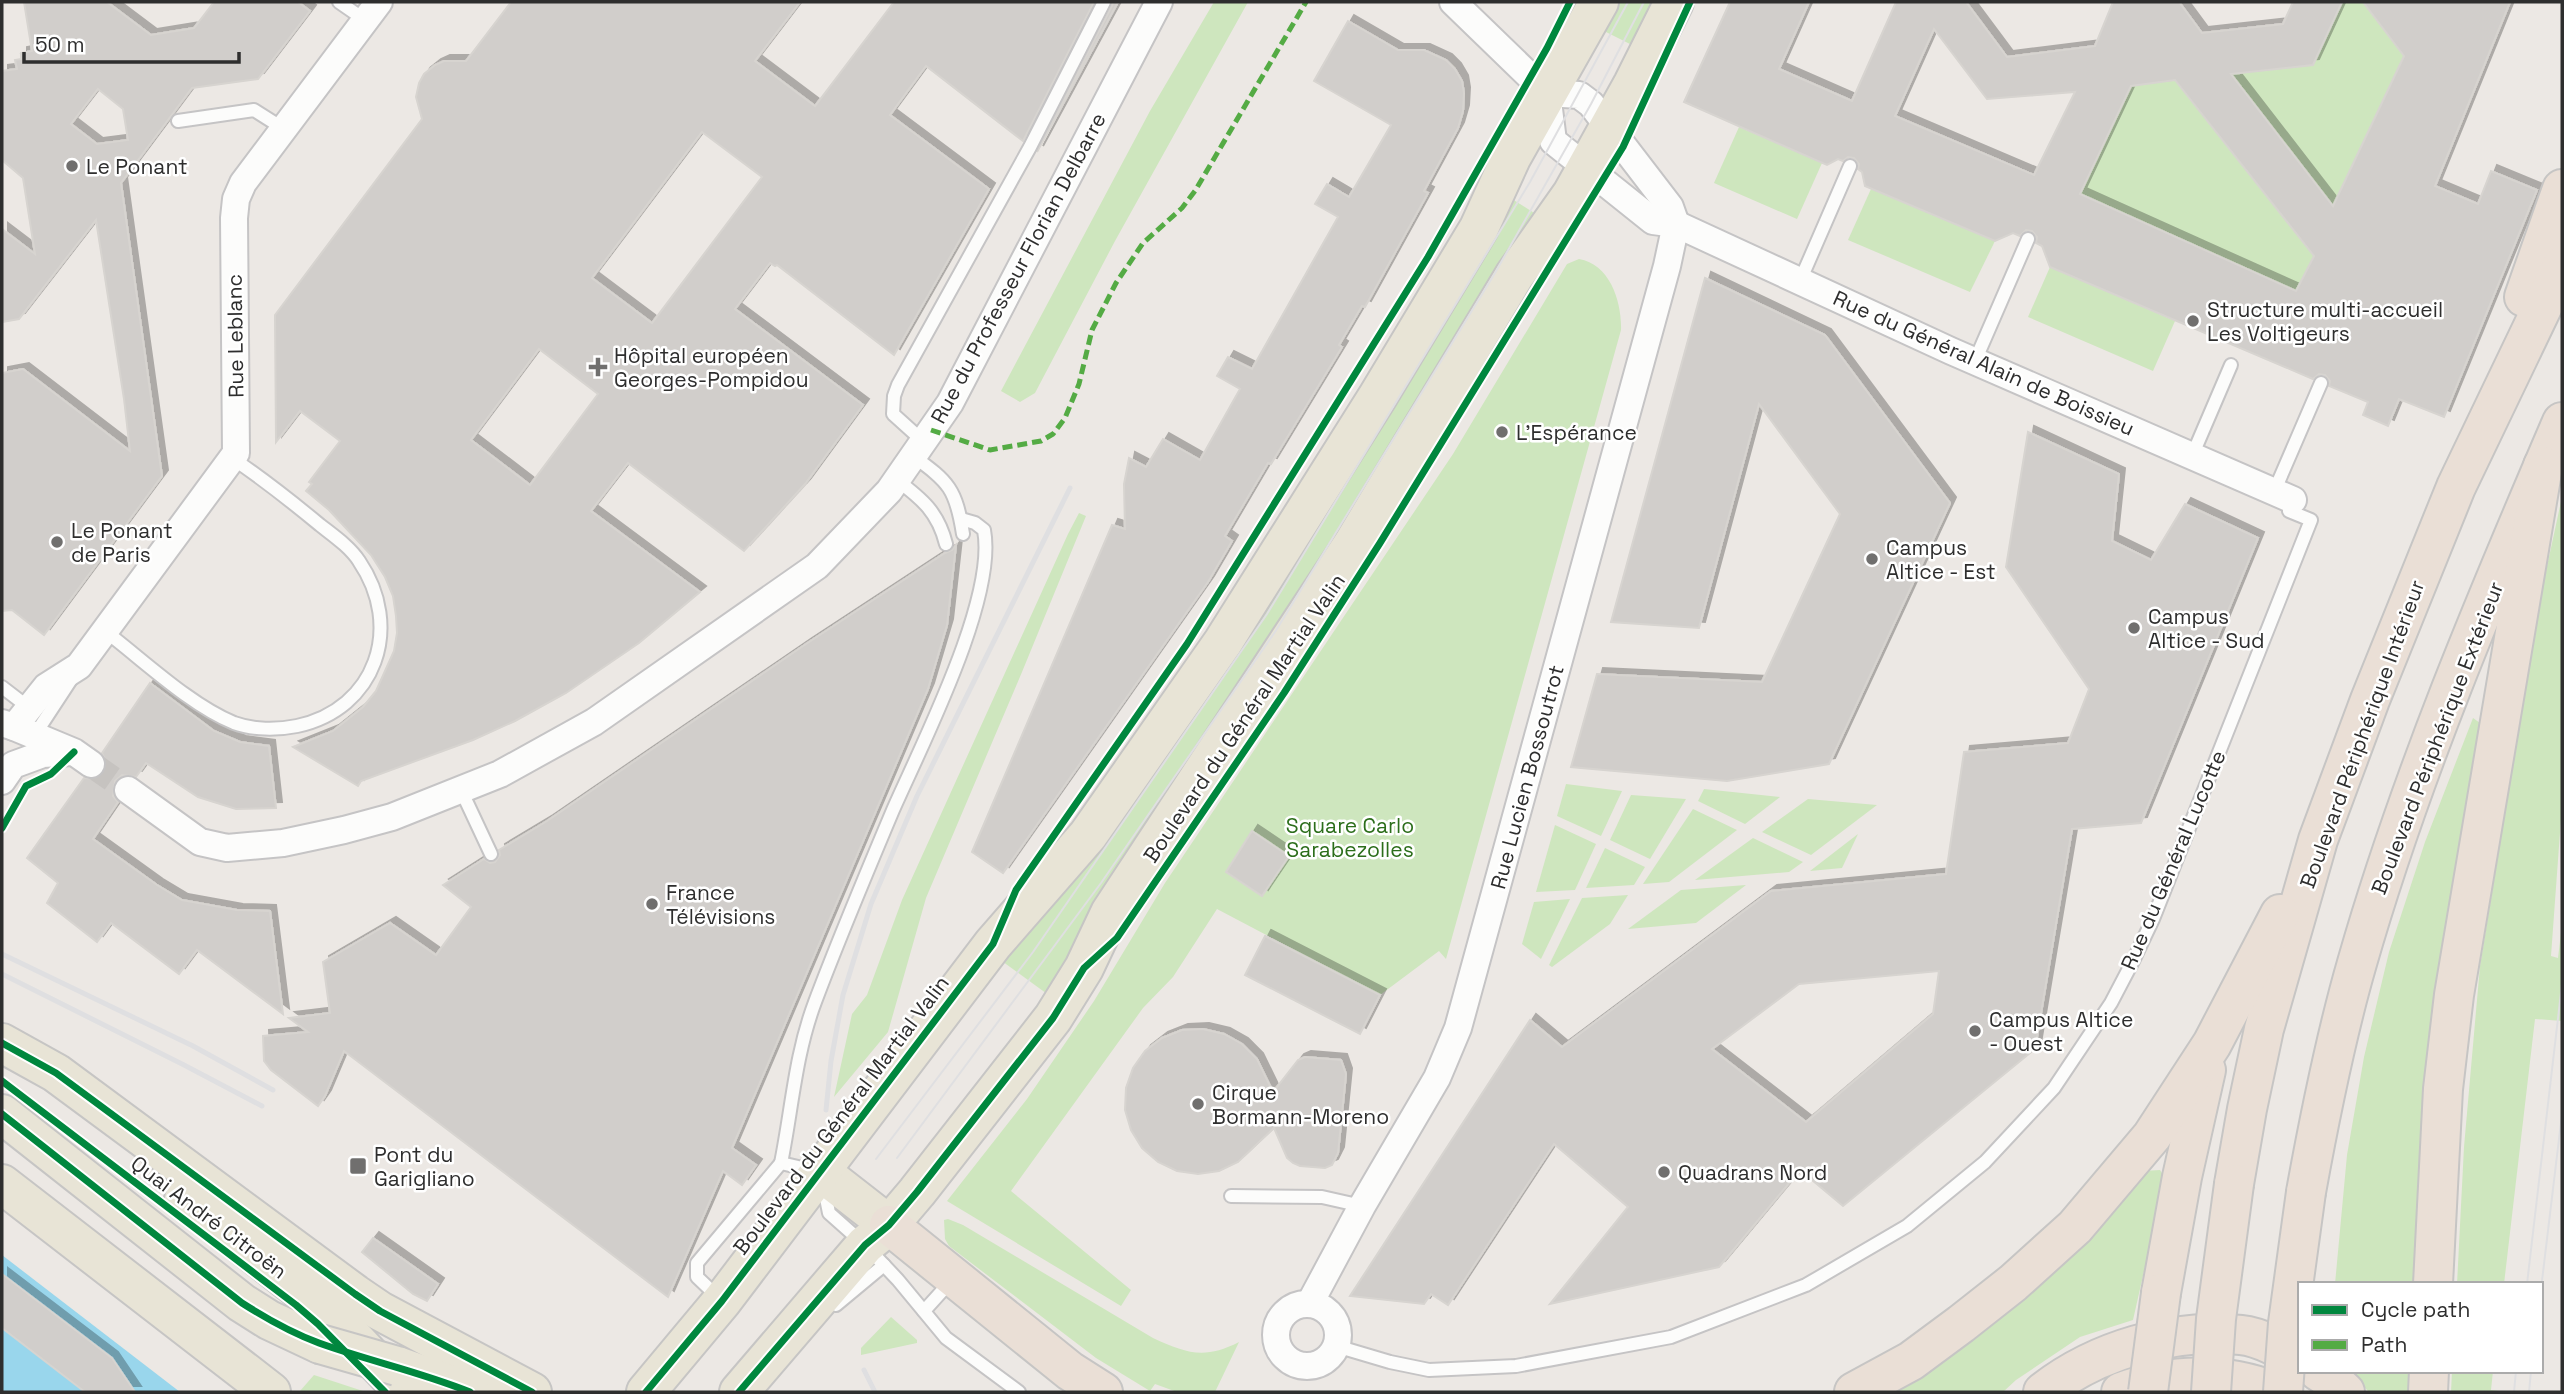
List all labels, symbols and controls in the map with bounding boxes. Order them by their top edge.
scale bar [24,21,240,65]
text: 50 m [35,31,85,58]
street label: Rue du Professeur Florian Delbarre [924,108,1112,428]
place label: Le Ponant [86,153,188,180]
marker: Le Ponant [64,158,80,174]
street label: Rue Leblanc [220,274,250,398]
street label: Rue du Général Alain de Boissieu [1829,284,2139,442]
place label: Structure multi-accueil Les Voltigeurs [2207,296,2443,347]
marker: Structure multi-accueil Les Voltigeurs [2185,313,2201,329]
place label: Hôpital européen Georges-Pompidou [614,342,809,393]
marker: Hôpital européen Georges-Pompidou [588,357,608,377]
place label: L'Espérance [1516,419,1637,446]
marker: L'Espérance [1494,424,1510,440]
place label: Le Ponant de Paris [71,517,173,568]
marker: Le Ponant de Paris [49,534,65,550]
place label: Campus Altice - Est [1886,534,1996,585]
marker: Campus Altice - Est [1864,551,1880,567]
street label: Boulevard du Général Martial Valin [1137,568,1351,868]
street label: Boulevard Périphérique Intérieur [2294,576,2430,892]
street label: Boulevard Périphérique Extérieur [2365,578,2509,898]
place label: Campus Altice - Sud [2148,603,2265,654]
marker: Campus Altice - Sud [2126,620,2142,636]
street label: Rue Lucien Bossoutrot [1484,662,1570,892]
street label: Rue du Général Lucotte [2114,746,2232,974]
park label: Square Carlo Sarabezolles [1286,812,1414,863]
place label: France Télévisions [666,879,775,930]
marker: France Télévisions [644,896,660,912]
street label: Boulevard du Général Martial Valin [727,970,955,1260]
place label: Campus Altice - Ouest [1989,1006,2133,1057]
marker: Campus Altice - Ouest [1967,1023,1983,1039]
place label: Cirque Bormann-Moreno [1212,1079,1389,1130]
marker: Cirque Bormann-Moreno [1190,1096,1206,1112]
place label: Pont du Garigliano [374,1141,475,1192]
street label: Quai André Citroën [126,1150,292,1284]
marker: Pont du Garigliano [348,1156,368,1176]
place label: Quadrans Nord [1678,1159,1827,1186]
marker: Quadrans Nord [1656,1164,1672,1180]
legend [2298,1282,2543,1373]
text: Cycle path [2361,1296,2470,1323]
text: Path [2361,1331,2407,1358]

